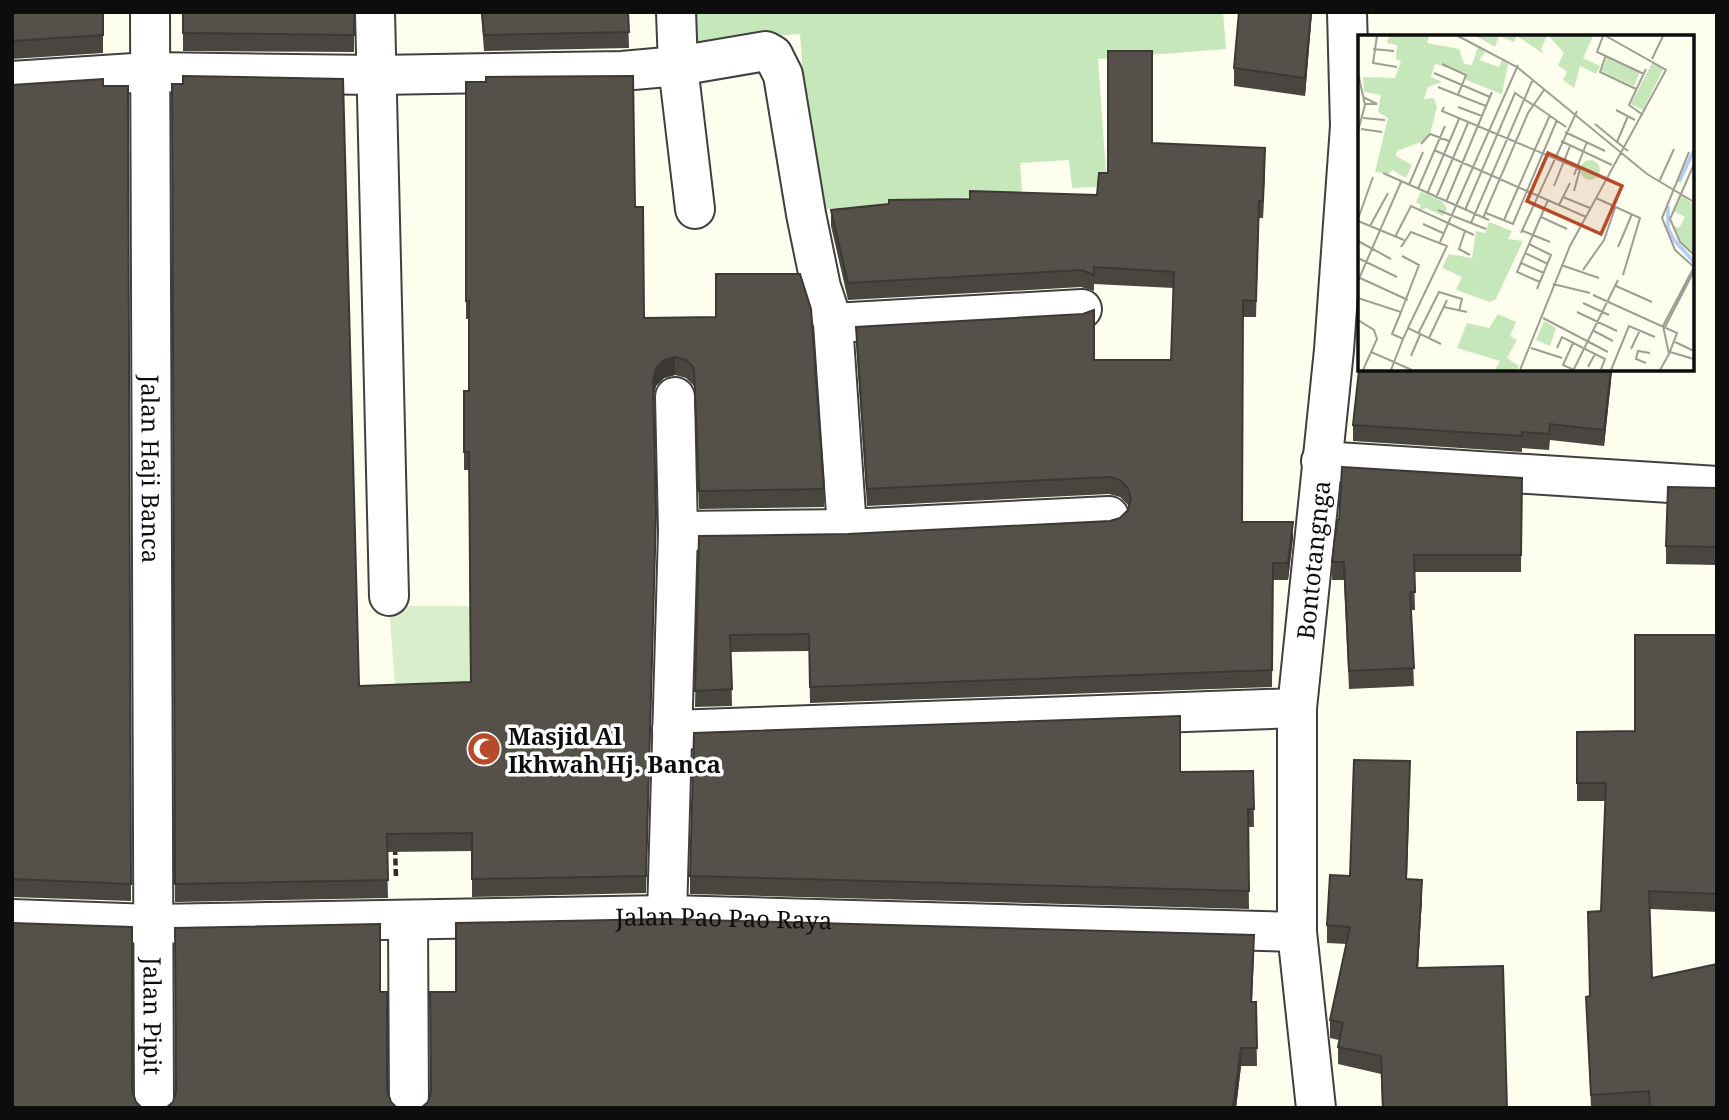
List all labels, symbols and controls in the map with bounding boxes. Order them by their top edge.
inset map [1358,35,1694,371]
street label: Jalan Haji Banca [135,374,169,563]
street label: Bontotangnga [1288,479,1337,641]
place label: Masjid Al Ikhwah Hj. Banca [508,719,721,780]
mosque icon: Masjid Al Ikhwah Hj. Banca [465,730,503,768]
street label: Jalan Pao Pao Raya [614,898,833,936]
street label: Jalan Pipit [137,956,170,1075]

